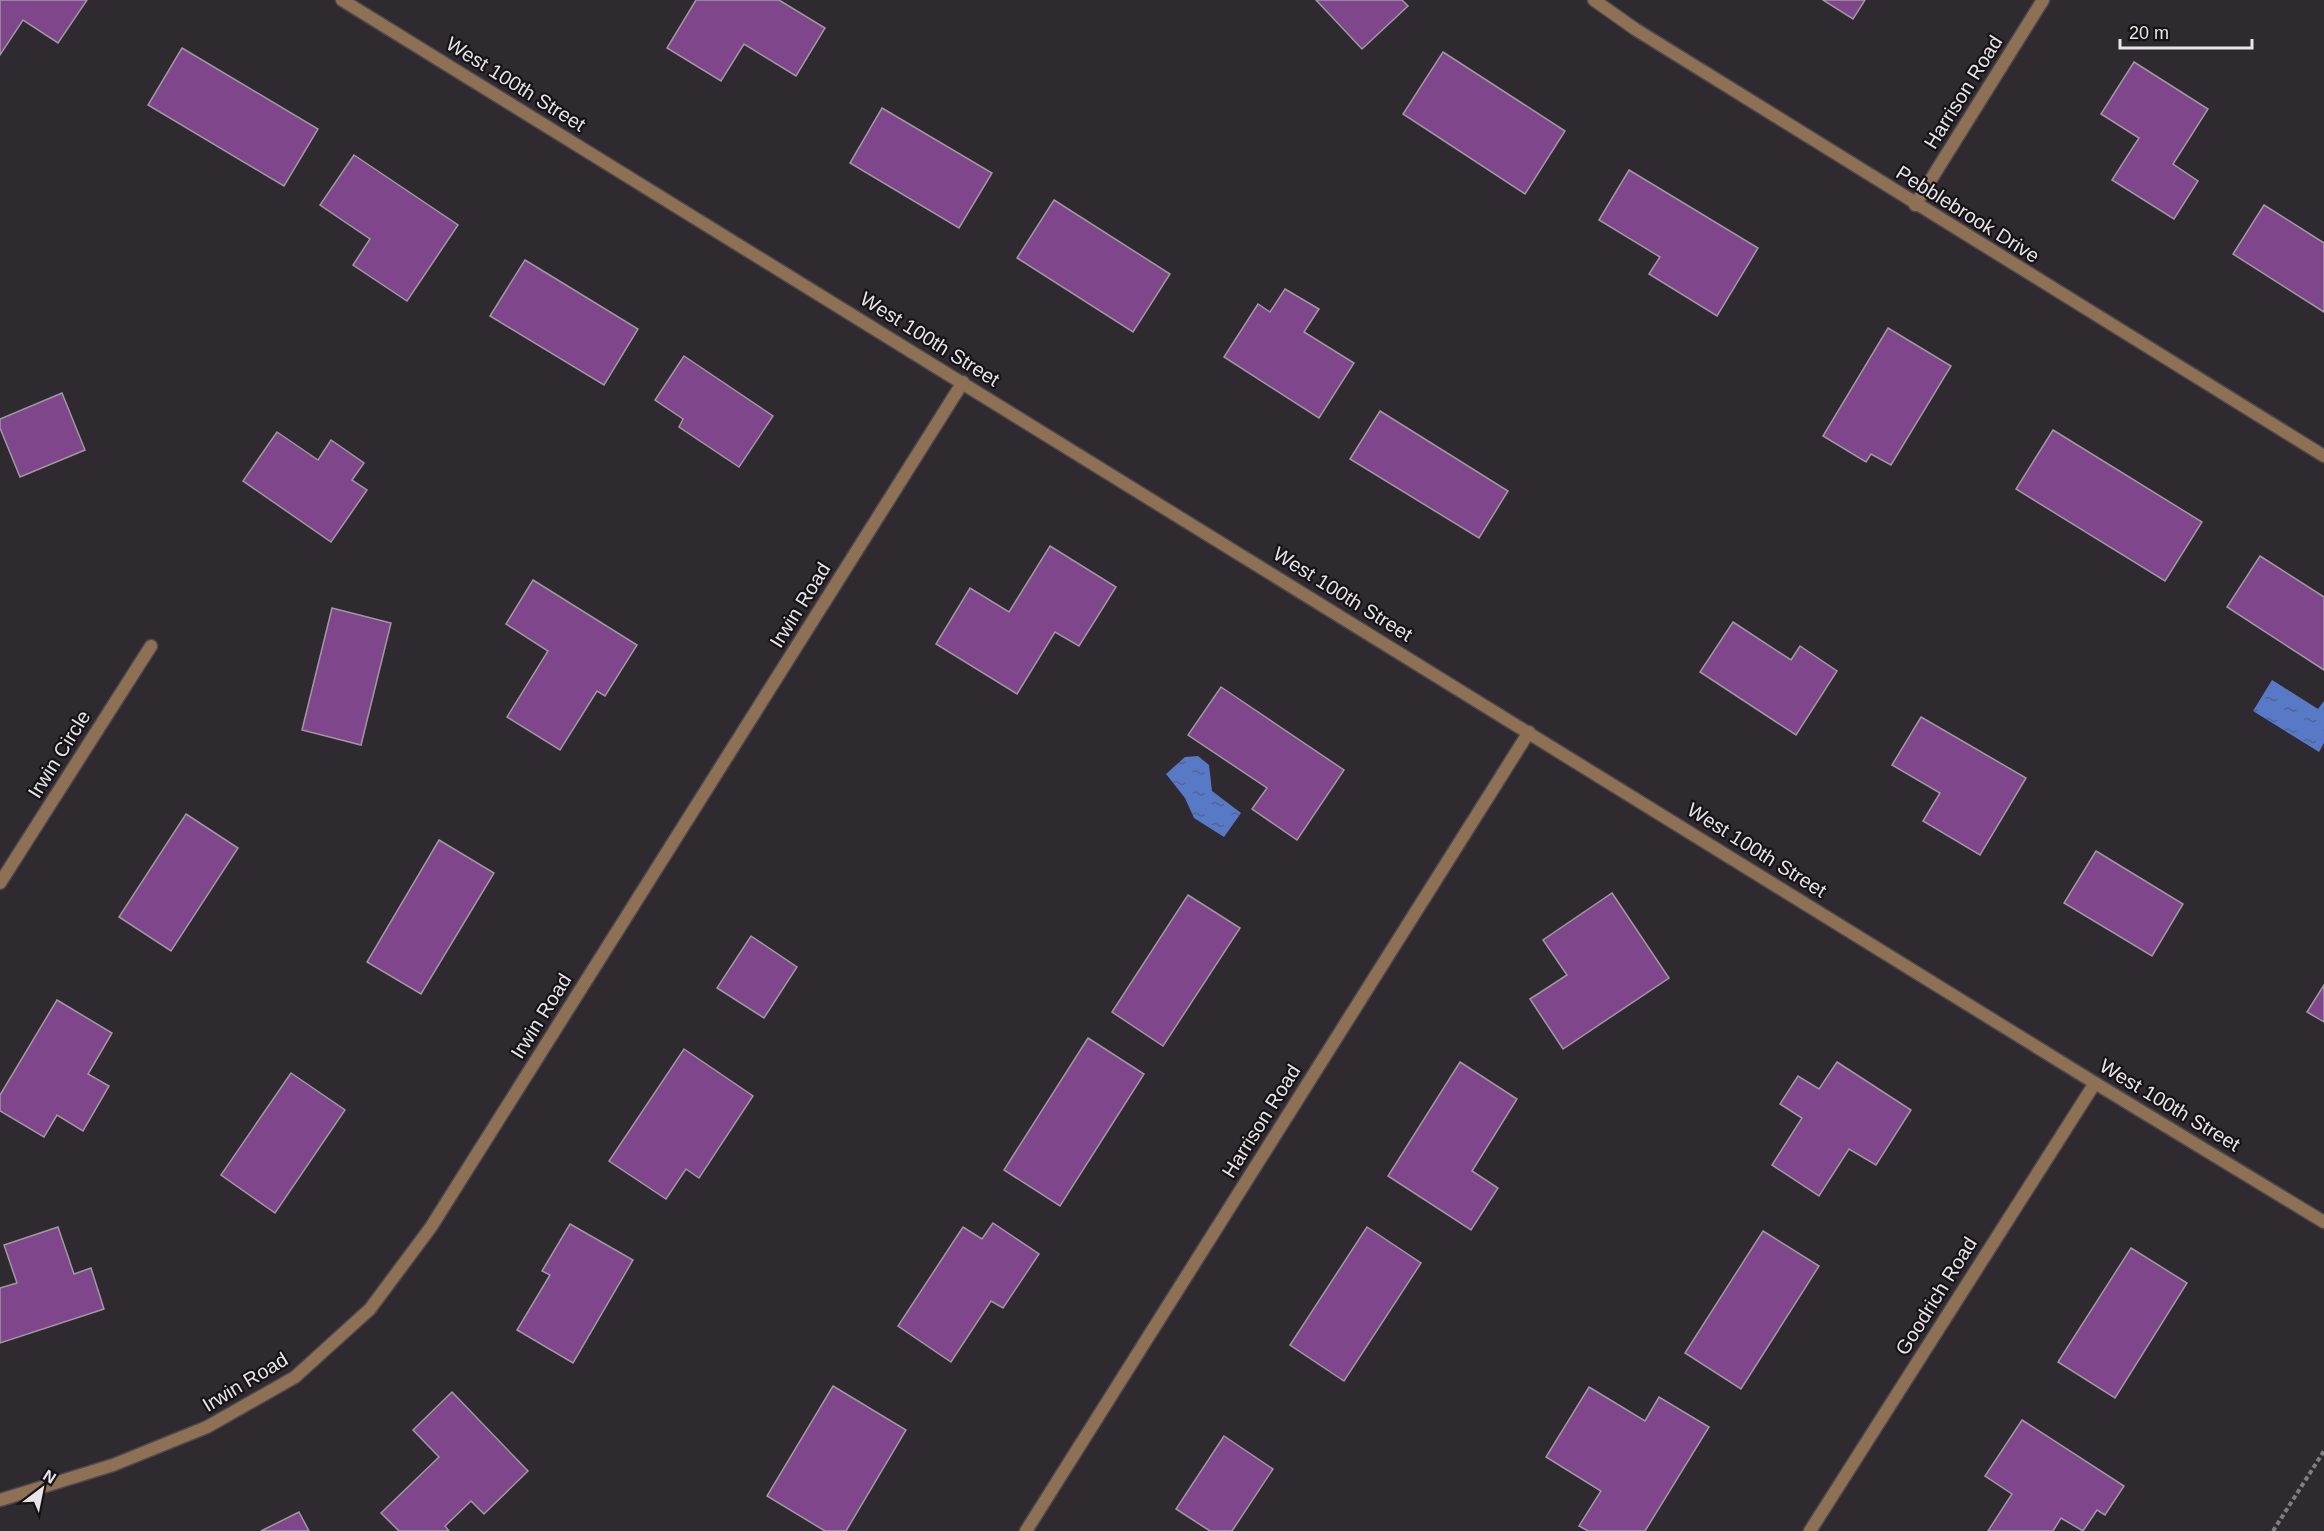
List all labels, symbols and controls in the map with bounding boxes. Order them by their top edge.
scale bar [2120,12,2252,50]
text: 20 m [2129,23,2169,43]
street label: Harrison Road [1920,31,2006,153]
street label: West 100th Street [442,32,590,136]
street label: Pebblebrook Drive [1892,161,2044,267]
street label: West 100th Street [856,287,1004,391]
street label: West 100th Street [1269,542,1417,646]
street label: Irwin Road [765,559,835,651]
street label: Irwin Circle [23,706,95,802]
street label: West 100th Street [1683,798,1831,902]
street label: Irwin Road [506,970,576,1062]
street label: West 100th Street [2096,1054,2244,1156]
street label: Harrison Road [1218,1060,1304,1182]
street label: Goodrich Road [1891,1233,1981,1359]
street label: Irwin Road [198,1348,292,1416]
north arrow [12,1459,72,1519]
text: N [40,1466,59,1487]

